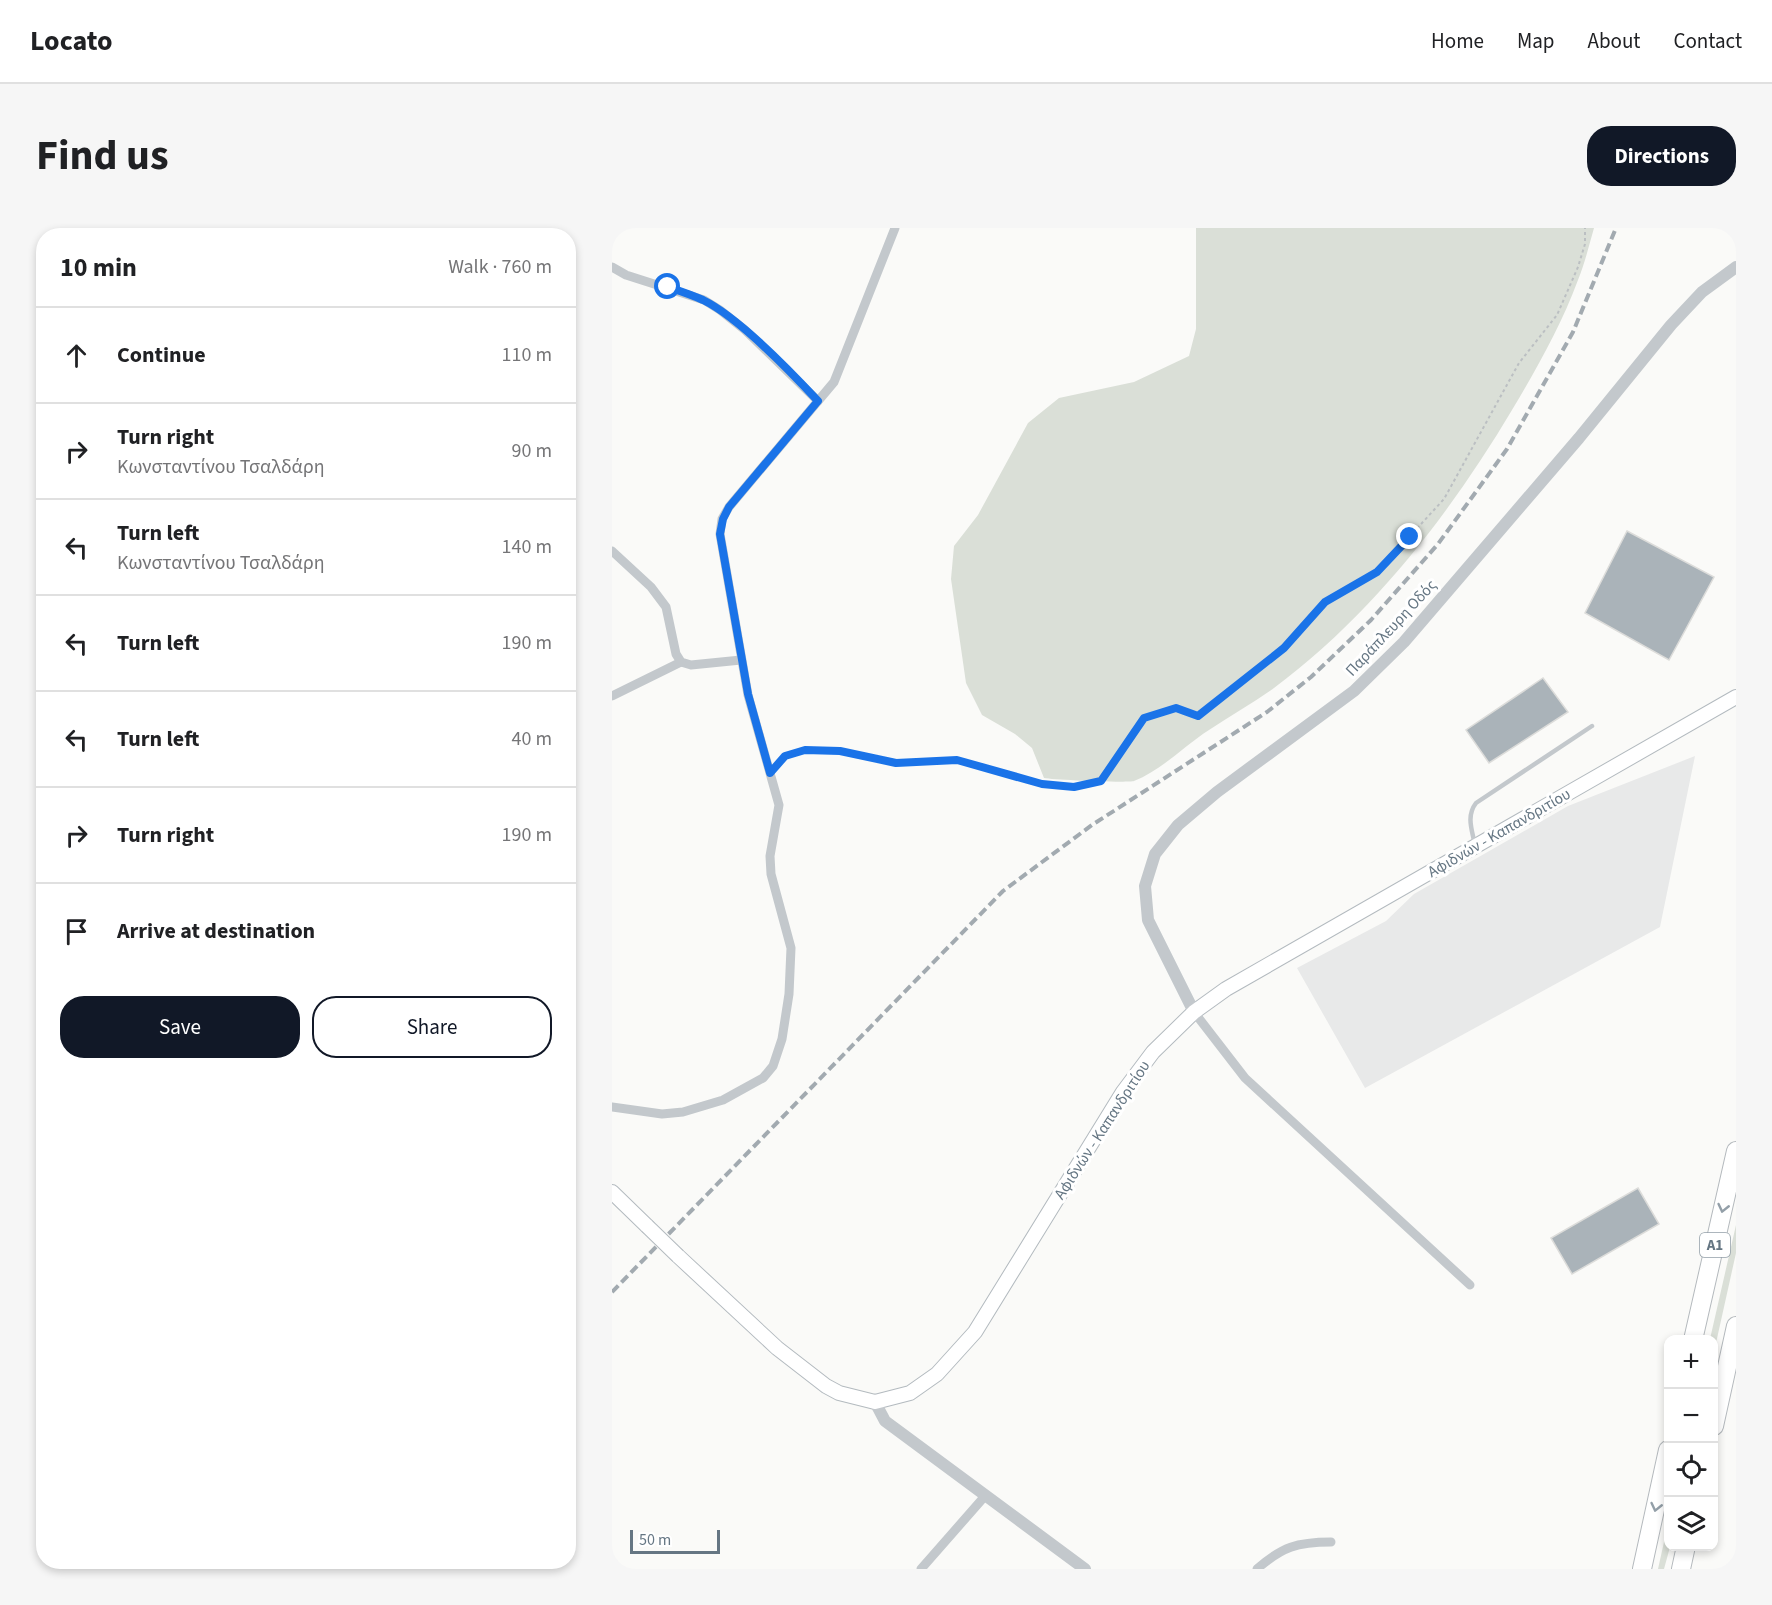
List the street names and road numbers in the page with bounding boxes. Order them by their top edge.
street label: Παράπλευρη Οδός [1340,575,1442,681]
street label: Αφιδνών - Καπανδριτίου [1423,783,1575,883]
street label: Αφιδνών - Καπανδριτίου [1049,1056,1155,1204]
road number: Α1 [1700,1233,1730,1257]

